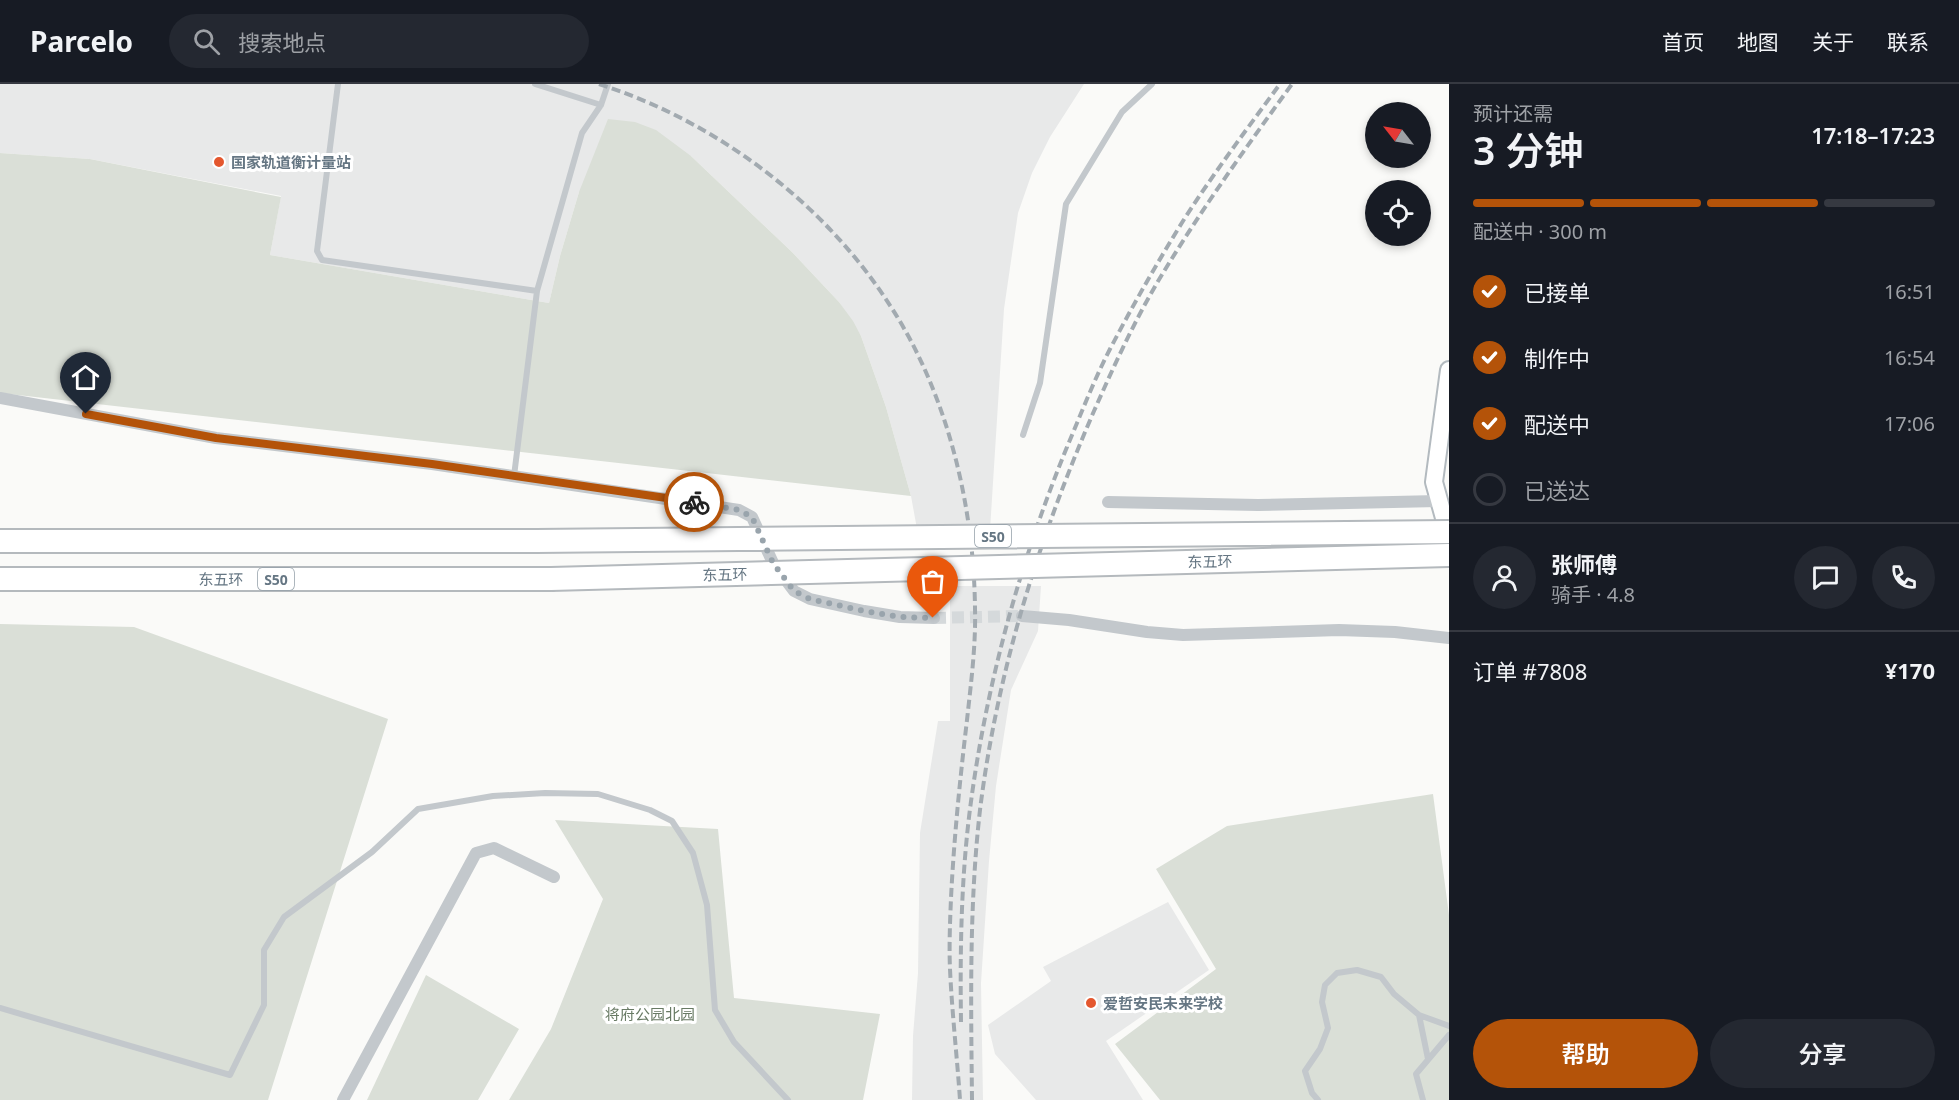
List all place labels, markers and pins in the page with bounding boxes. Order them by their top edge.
place label: 国家轨道衡计量站 [231,152,351,172]
marker: 国家轨道衡计量站 [212,155,226,169]
pin [60,352,111,414]
pin [907,556,958,618]
place label: 爱哲安民未来学校 [1103,993,1223,1013]
marker: 爱哲安民未来学校 [1084,996,1098,1010]

